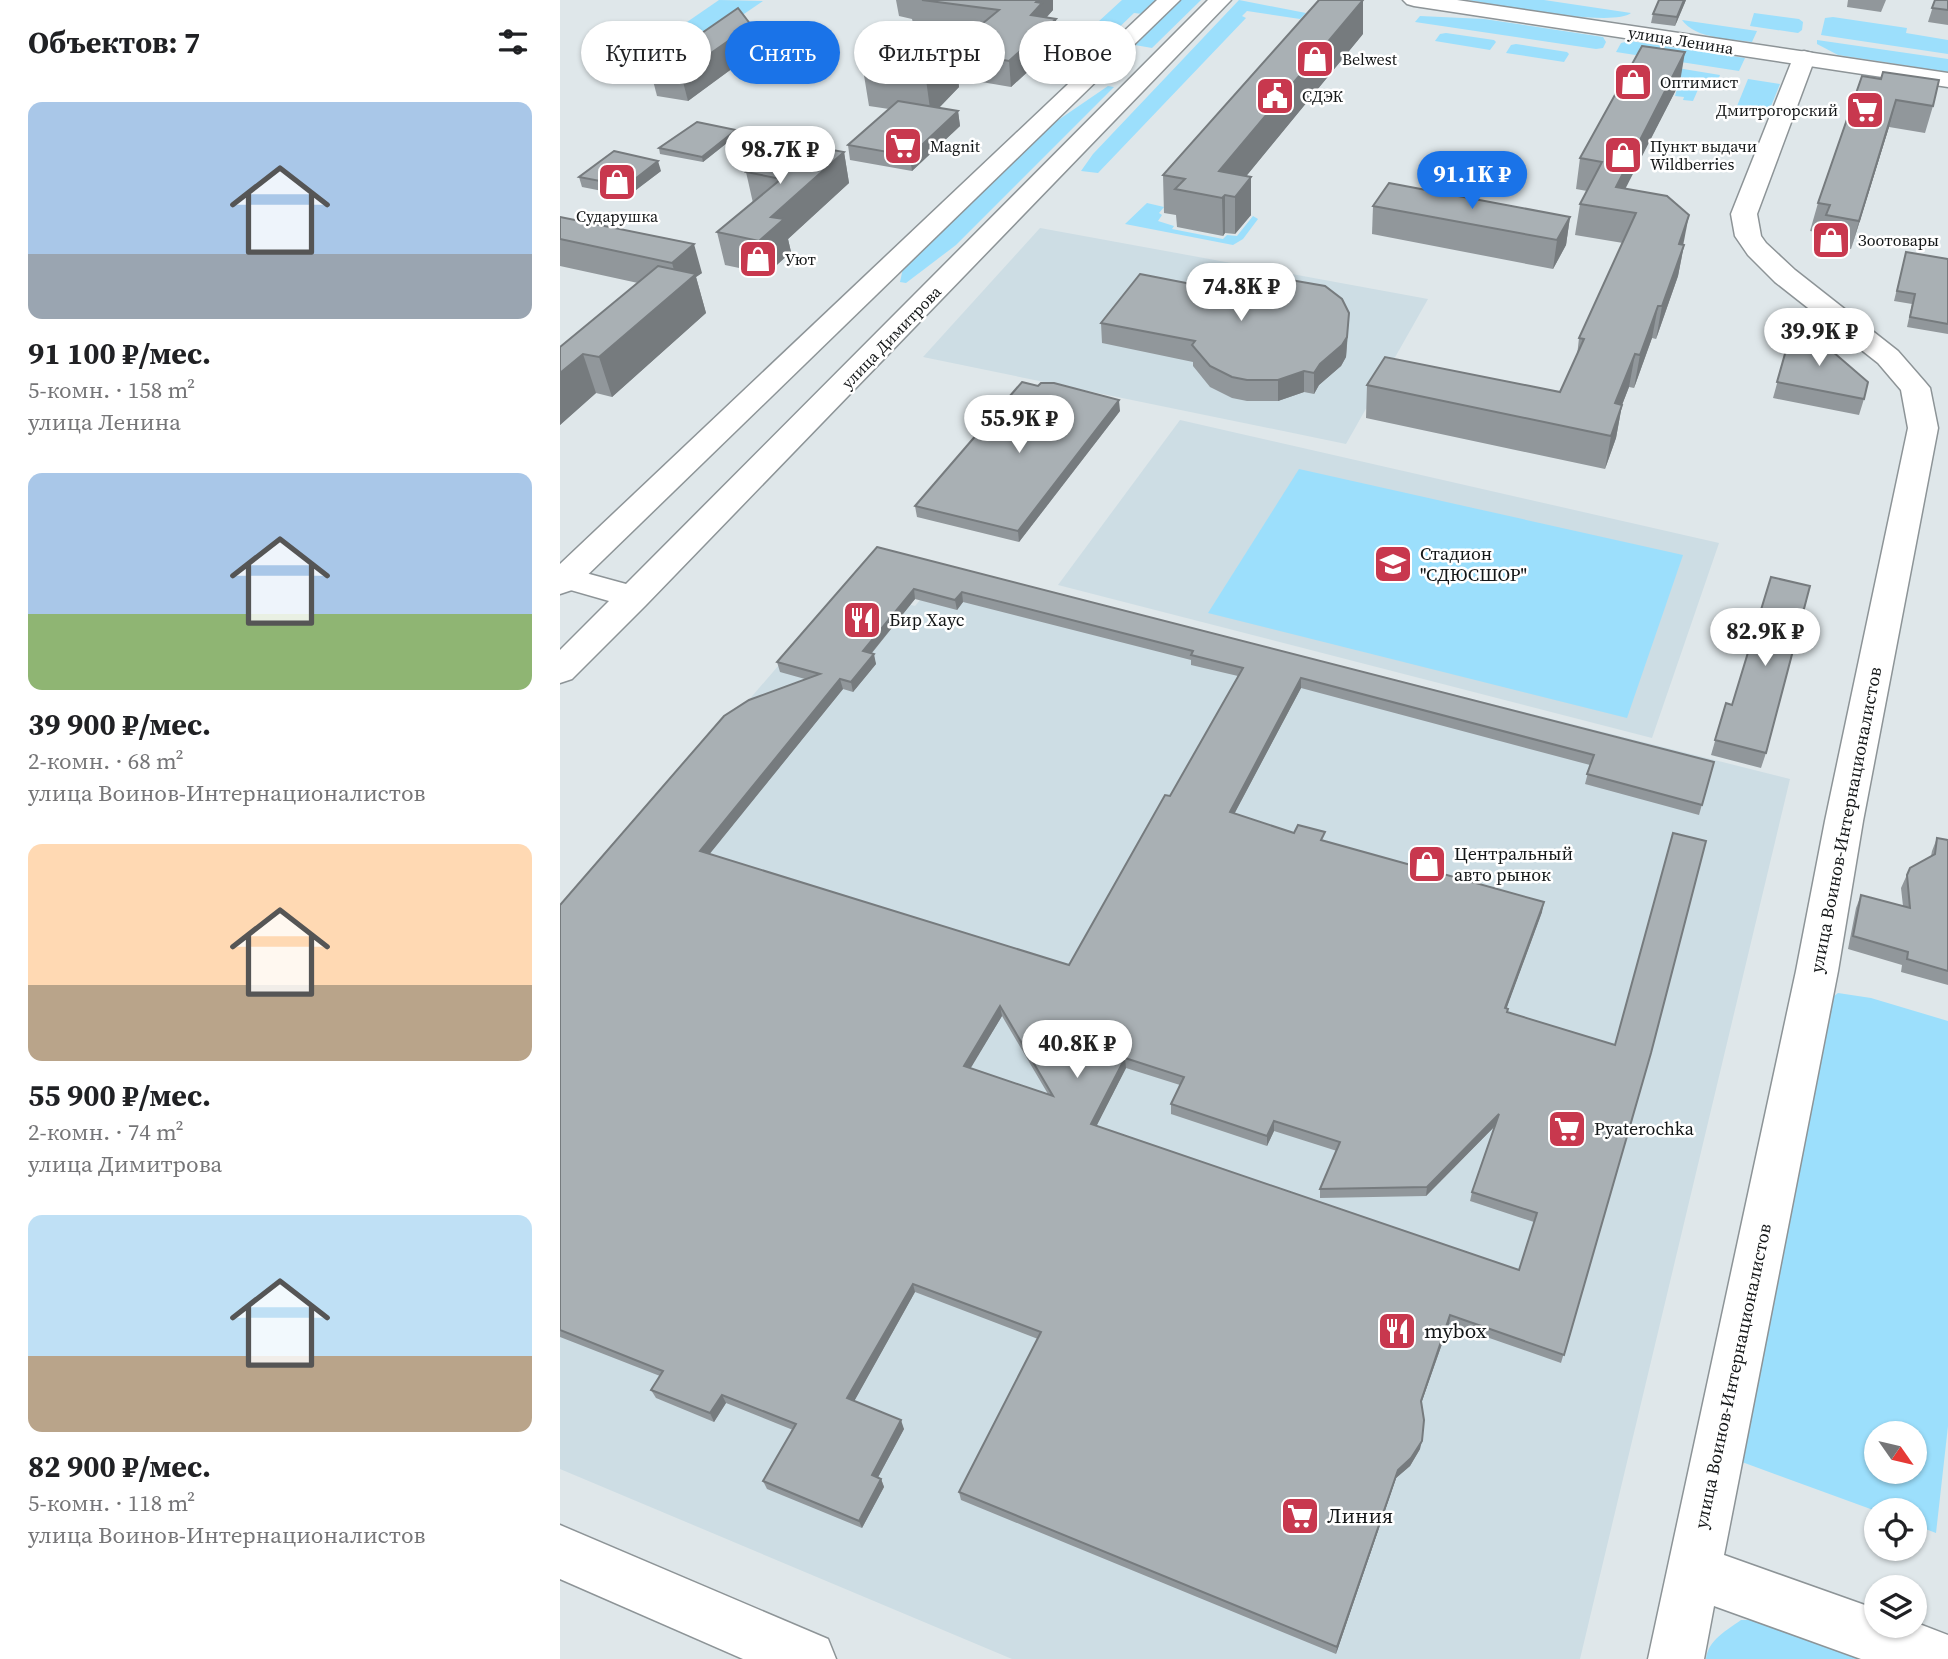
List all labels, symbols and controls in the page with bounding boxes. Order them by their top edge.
chip: Купить [581,21,711,84]
chip: Снять [725,21,840,84]
chip: Фильтры [854,21,1005,84]
chip: Новое [1019,21,1136,84]
street label: улица Ленина [1627,21,1736,59]
text: Объектов: 7 [28,22,200,63]
icon: filters [494,23,532,61]
shop icon: Belwest [1294,38,1336,80]
place label: Belwest [1342,48,1398,70]
shop icon: Оптимист [1612,61,1654,103]
place label: Оптимист [1660,71,1739,93]
public building icon: СДЭК [1254,75,1296,117]
place label: СДЭК [1302,85,1344,107]
supermarket icon: Дмитрогорский [1844,89,1886,131]
place label: Дмитрогорский [1716,99,1838,121]
supermarket icon: Magnit [882,125,924,167]
pin: 98.7K ₽ [715,127,845,186]
text: 98.7K ₽ [741,133,819,165]
shop icon: Пункт выдачи Wildberries [1602,134,1644,176]
place label: Magnit [930,135,981,157]
place label: Пункт выдачи Wildberries [1650,135,1757,175]
icon: home [217,147,343,273]
pin: 91.1K ₽ [1407,152,1537,211]
text: 91.1K ₽ [1433,158,1511,190]
shop icon: Сударушка [596,161,638,203]
place label: Сударушка [576,205,659,227]
shop icon: Зоотовары [1810,219,1852,261]
place label: Зоотовары [1858,229,1939,251]
shop icon: Уют [737,238,779,280]
place label: Уют [785,248,817,270]
pin: 74.8K ₽ [1176,264,1306,323]
text: 74.8K ₽ [1202,270,1280,302]
street label: улица Димитрова [836,280,946,393]
pin: 39.9K ₽ [1754,308,1884,368]
text: 39.9K ₽ [1780,315,1858,347]
text: 91 100 ₽/мес. [28,333,211,374]
text: 5-комн. · 158 m² [28,374,195,406]
pin: 55.9K ₽ [954,396,1084,455]
text: 55.9K ₽ [980,402,1058,434]
text: улица Ленина [28,406,181,438]
icon: home [217,518,343,644]
place label: Стадион "СДЮСШОР" [1420,541,1527,587]
school or university icon: Стадион "СДЮСШОР" [1372,543,1414,585]
restaurant icon: Бир Хаус [841,599,883,641]
place label: Бир Хаус [889,607,965,632]
pin: 82.9K ₽ [1700,608,1830,668]
text: 82.9K ₽ [1726,615,1804,647]
street label: улица Воинов-Интернационалистов [1804,665,1887,975]
text: 39 900 ₽/мес. [28,704,211,745]
text: 2-комн. · 68 m² [28,745,184,777]
text: улица Воинов-Интернационалистов [28,777,425,809]
place label: Центральный авто рынок [1454,841,1573,887]
shop icon: Центральный авто рынок [1406,843,1448,885]
icon: home [217,889,343,1015]
pin: 40.8K ₽ [1012,1020,1142,1080]
text: 40.8K ₽ [1038,1027,1116,1059]
text: 55 900 ₽/мес. [28,1075,211,1116]
supermarket icon: Pyaterochka [1546,1108,1588,1150]
text: 2-комн. · 74 m² [28,1116,184,1148]
place label: Pyaterochka [1594,1116,1695,1141]
text: улица Димитрова [28,1148,222,1180]
street label: улица Воинов-Интернационалистов [1688,1221,1777,1531]
icon: home [217,1260,343,1386]
restaurant icon: mybox [1376,1310,1418,1352]
place label: mybox [1424,1316,1487,1345]
north arrow [1864,1421,1927,1484]
map controls [1864,1421,1927,1638]
text: 82 900 ₽/мес. [28,1446,211,1487]
text: 5-комн. · 118 m² [28,1487,195,1519]
supermarket icon: Линия [1279,1495,1321,1537]
button: locate [1864,1498,1927,1561]
place label: Линия [1327,1501,1393,1530]
text: улица Воинов-Интернационалистов [28,1519,425,1551]
button: layers [1864,1575,1927,1638]

